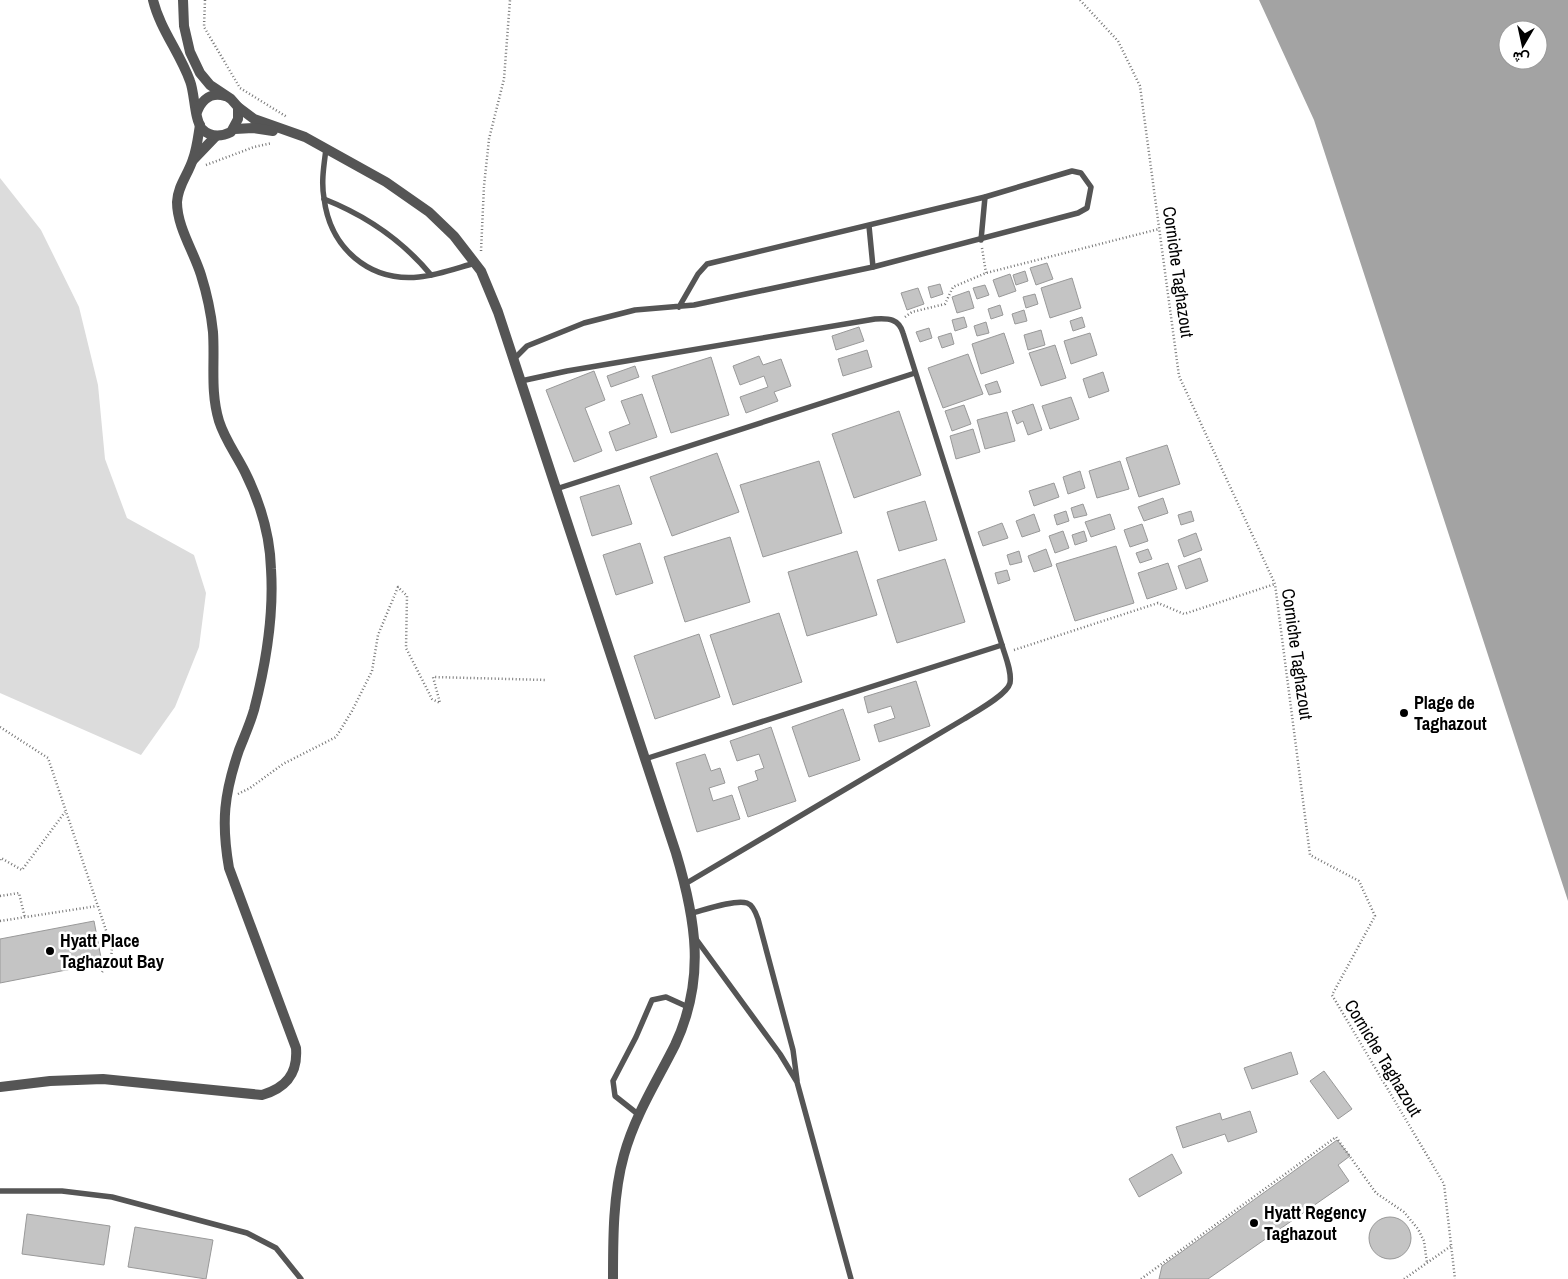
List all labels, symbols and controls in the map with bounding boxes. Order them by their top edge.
north arrow [1498,20,1548,70]
text: ش [1511,48,1531,68]
street label: Corniche Taghazout [1157,205,1200,339]
street label: Corniche Taghazout [1276,587,1319,721]
place label: Plage de Taghazout [1414,690,1487,736]
marker: Plage de Taghazout [1398,707,1410,719]
place label: Hyatt Place Taghazout Bay [60,928,165,974]
marker: Hyatt Place Taghazout Bay [44,945,56,957]
street label: Corniche Taghazout [1339,995,1428,1121]
place label: Hyatt Regency Taghazout [1264,1200,1367,1246]
marker: Hyatt Regency Taghazout [1248,1217,1260,1229]

